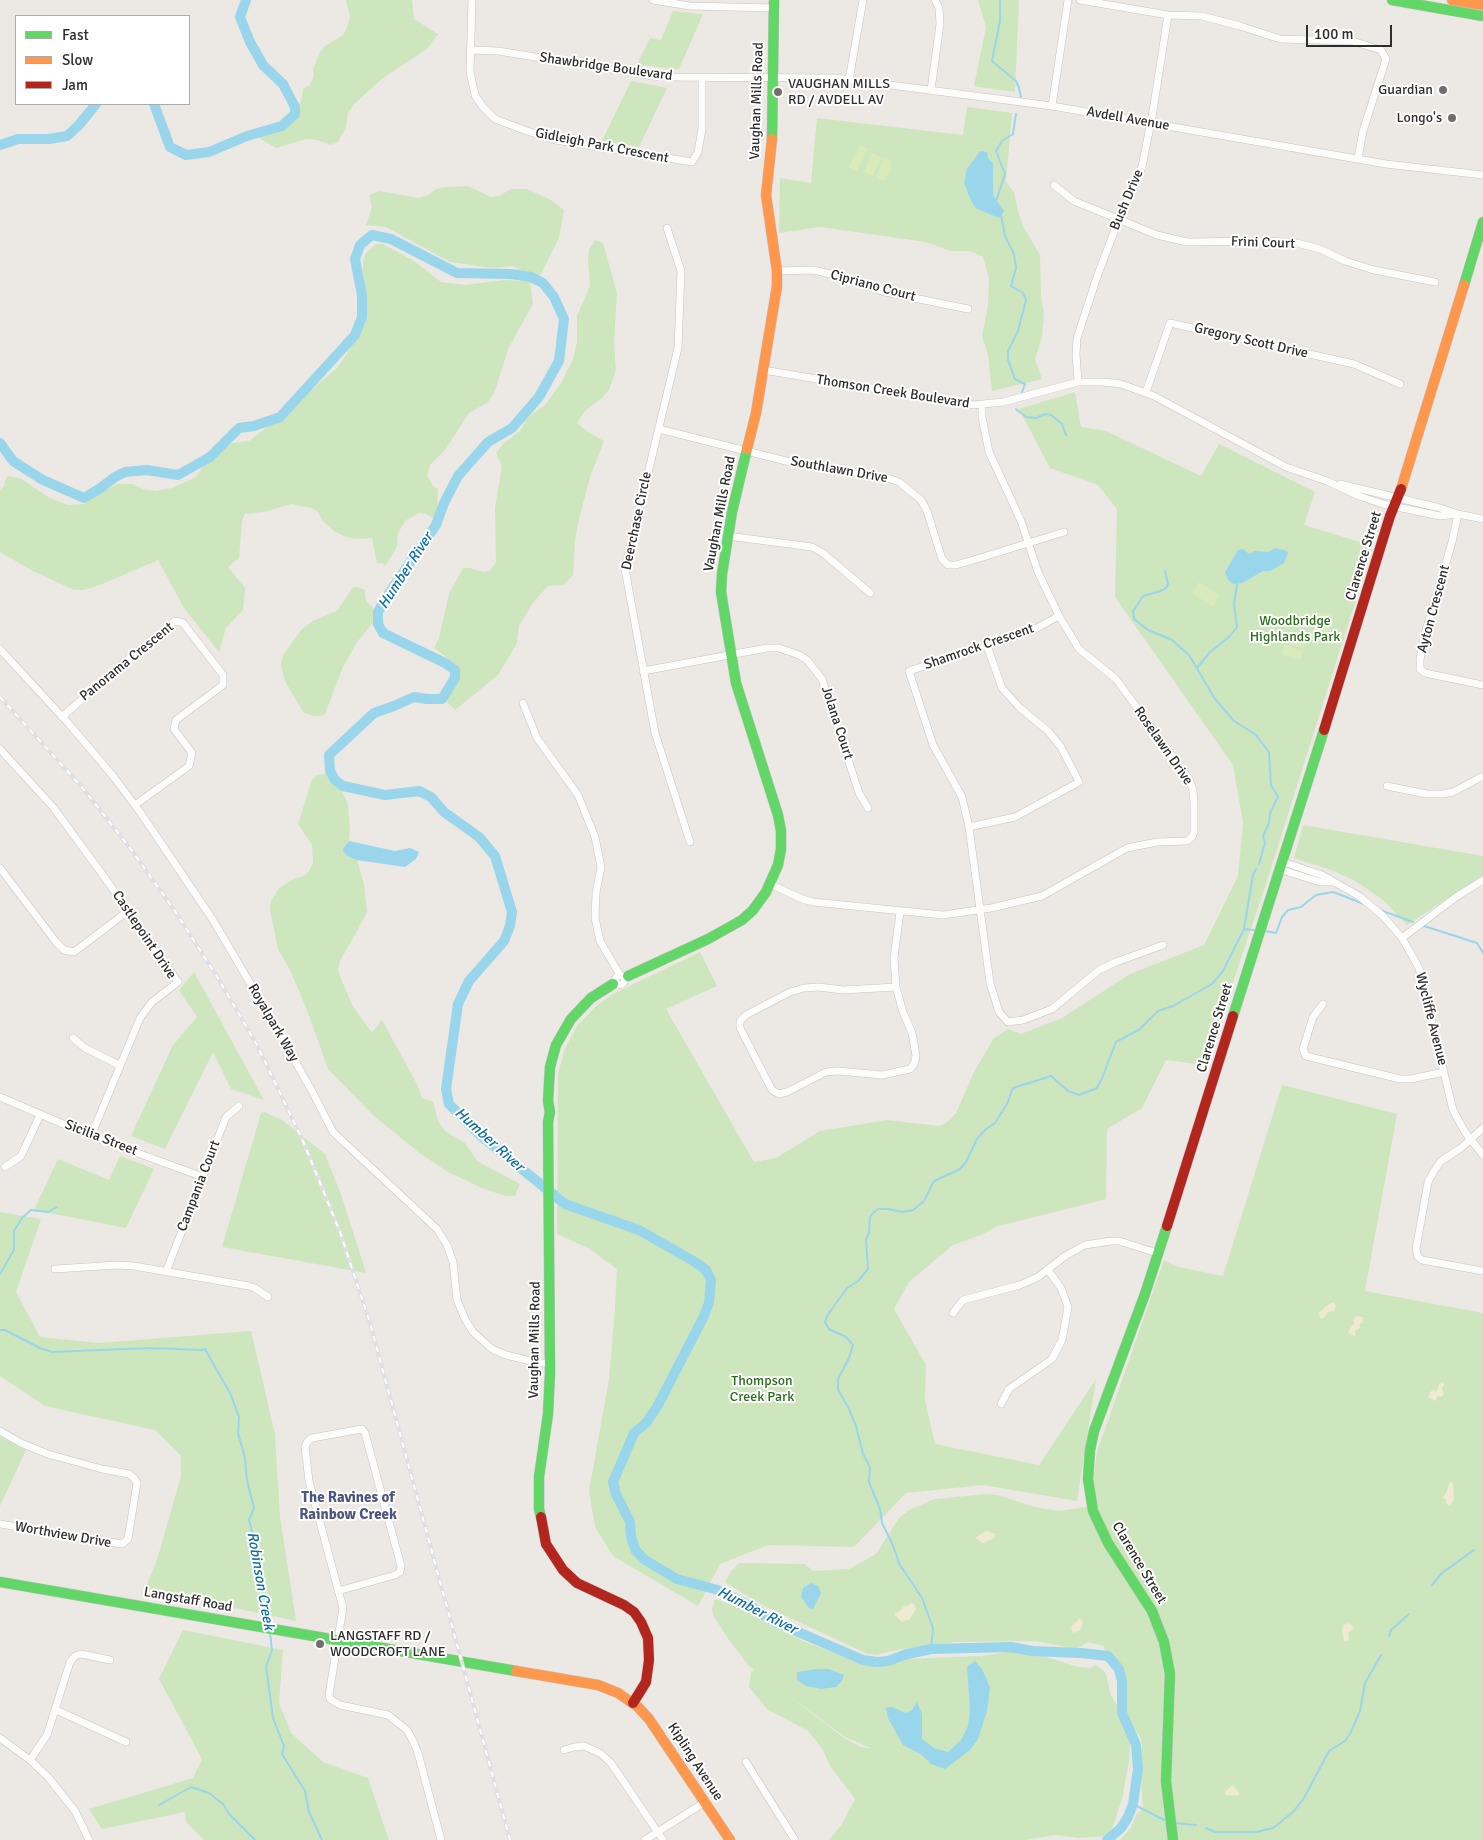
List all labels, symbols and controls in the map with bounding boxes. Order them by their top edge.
legend [15,15,190,105]
scale bar [1308,15,1394,47]
text: 100 m [1314,25,1354,43]
text: Fast [62,26,89,44]
street label: Vaughan Mills Road [747,42,767,160]
street label: Shawbridge Boulevard [538,49,674,85]
text: Slow [62,51,93,69]
text: Jam [62,76,88,94]
place label: VAUGHAN MILLS RD / AVDELL AV [788,76,890,108]
place label: Guardian [1378,82,1433,98]
marker: Guardian [1437,84,1449,96]
marker: VAUGHAN MILLS RD / AVDELL AV [772,86,784,98]
street label: Avdell Avenue [1085,103,1171,135]
place label: Longo's [1396,110,1442,126]
marker: Longo's [1446,112,1458,124]
street label: Gidleigh Park Crescent [534,125,670,167]
street label: Bush Drive [1107,167,1147,233]
street label: Frini Court [1231,233,1295,253]
street label: Cipriano Court [829,267,917,305]
street label: Gregory Scott Drive [1192,320,1310,362]
street label: Thomson Creek Boulevard [815,372,971,412]
street label: Southlawn Drive [789,453,889,487]
street label: Vaughan Mills Road [701,455,739,573]
street label: Deerchase Circle [618,470,656,572]
street label: Clarence Street [1342,509,1386,603]
water label: Humber River [375,530,437,612]
street label: Ayton Crescent [1414,563,1454,655]
park label: Woodbridge Highlands Park [1250,613,1340,646]
street label: Panorama Crescent [77,619,177,705]
street label: Shamrock Crescent [922,620,1036,674]
street label: Jolana Court [817,684,857,762]
street label: Roselawn Drive [1130,704,1196,788]
street label: Castlepoint Drive [108,888,180,982]
street label: Wycliffe Avenue [1411,971,1451,1067]
street label: Royalpark Way [244,981,302,1065]
street label: Clarence Street [1193,981,1237,1075]
water label: Humber River [451,1104,527,1176]
street label: Sicilia Street [62,1116,140,1160]
street label: Campania Court [174,1138,224,1234]
street label: Vaughan Mills Road [526,1281,544,1399]
park label: Thompson Creek Park [730,1373,794,1405]
district label: The Ravines of Rainbow Creek [299,1489,397,1524]
street label: Worthview Drive [13,1518,113,1552]
street label: Clarence Street [1108,1519,1170,1607]
water label: Robinson Creek [243,1530,277,1632]
water label: Humber River [714,1583,800,1639]
street label: Langstaff Road [143,1584,233,1616]
place label: LANGSTAFF RD / WOODCROFT LANE [330,1628,446,1660]
marker: LANGSTAFF RD / WOODCROFT LANE [314,1638,326,1650]
street label: Kipling Avenue [664,1720,726,1804]

